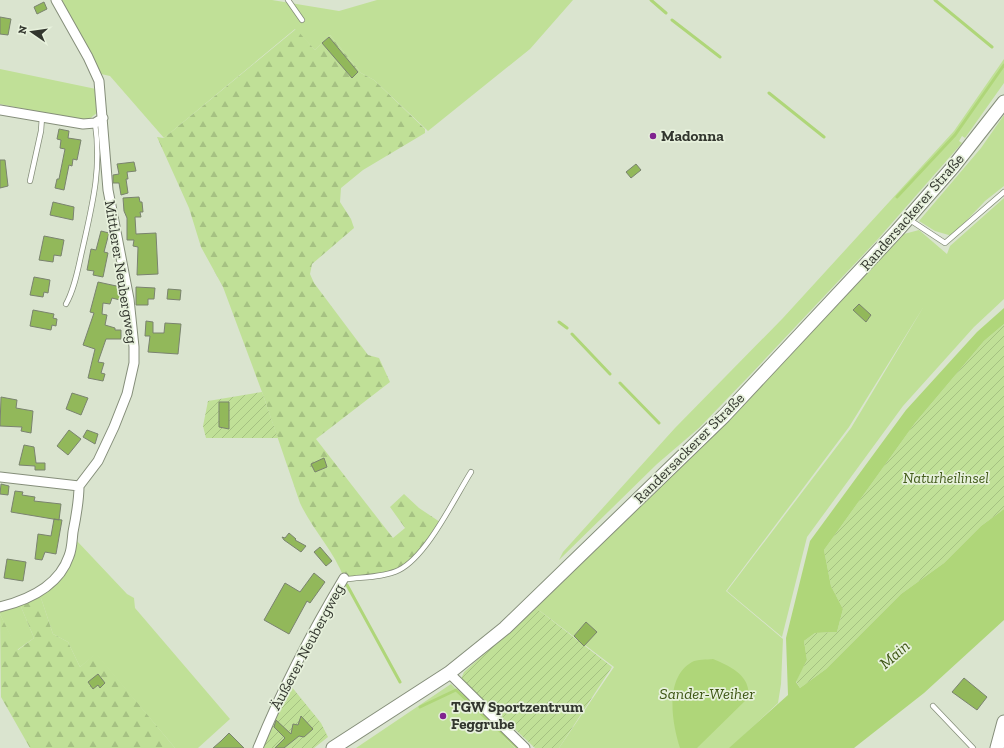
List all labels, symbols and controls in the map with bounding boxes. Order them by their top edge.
north arrow [12,12,52,52]
text: N [15,24,30,35]
place label: Madonna [661,127,724,145]
marker: Madonna [648,131,658,141]
street label: Randersackerer Straße [856,150,968,274]
street label: Mittlerer Neubergweg [101,199,141,345]
street label: Randersackerer Straße [630,389,748,507]
park label: Naturheilinsel [903,469,989,487]
street label: Äußerer Neubergweg [266,581,348,713]
water label: Main [875,636,913,673]
water label: Sander-Weiher [659,684,755,703]
place label: TGW Sportzentrum Feggrube [451,698,583,733]
marker: TGW Sportzentrum Feggrube [438,711,448,721]

